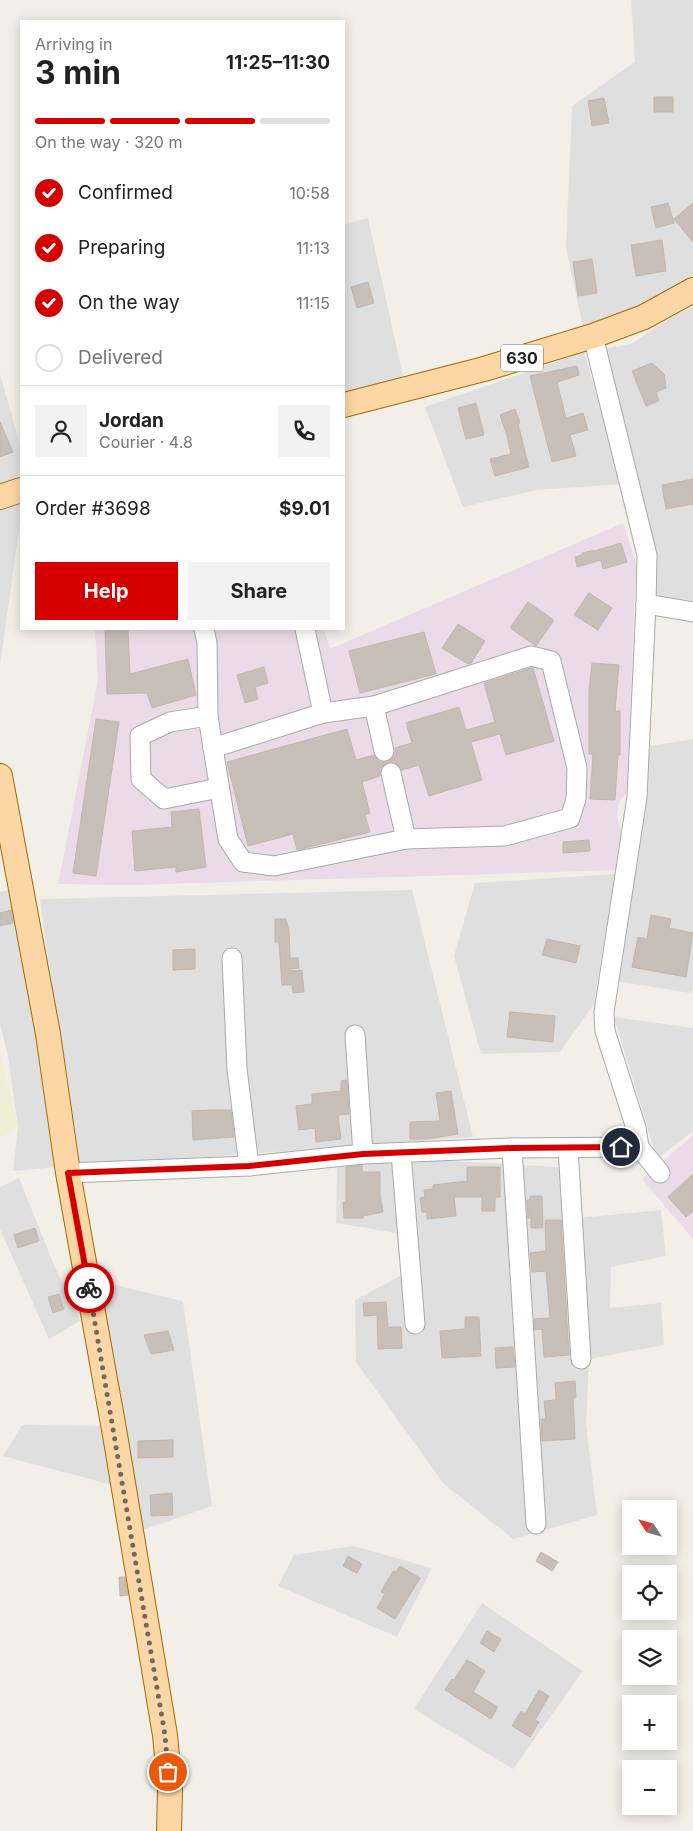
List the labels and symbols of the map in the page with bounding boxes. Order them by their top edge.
road number: 630 [501,344,543,372]
pin [600,1126,642,1168]
courier [64,1263,114,1313]
north arrow [622,1500,678,1555]
pin [147,1751,189,1793]

